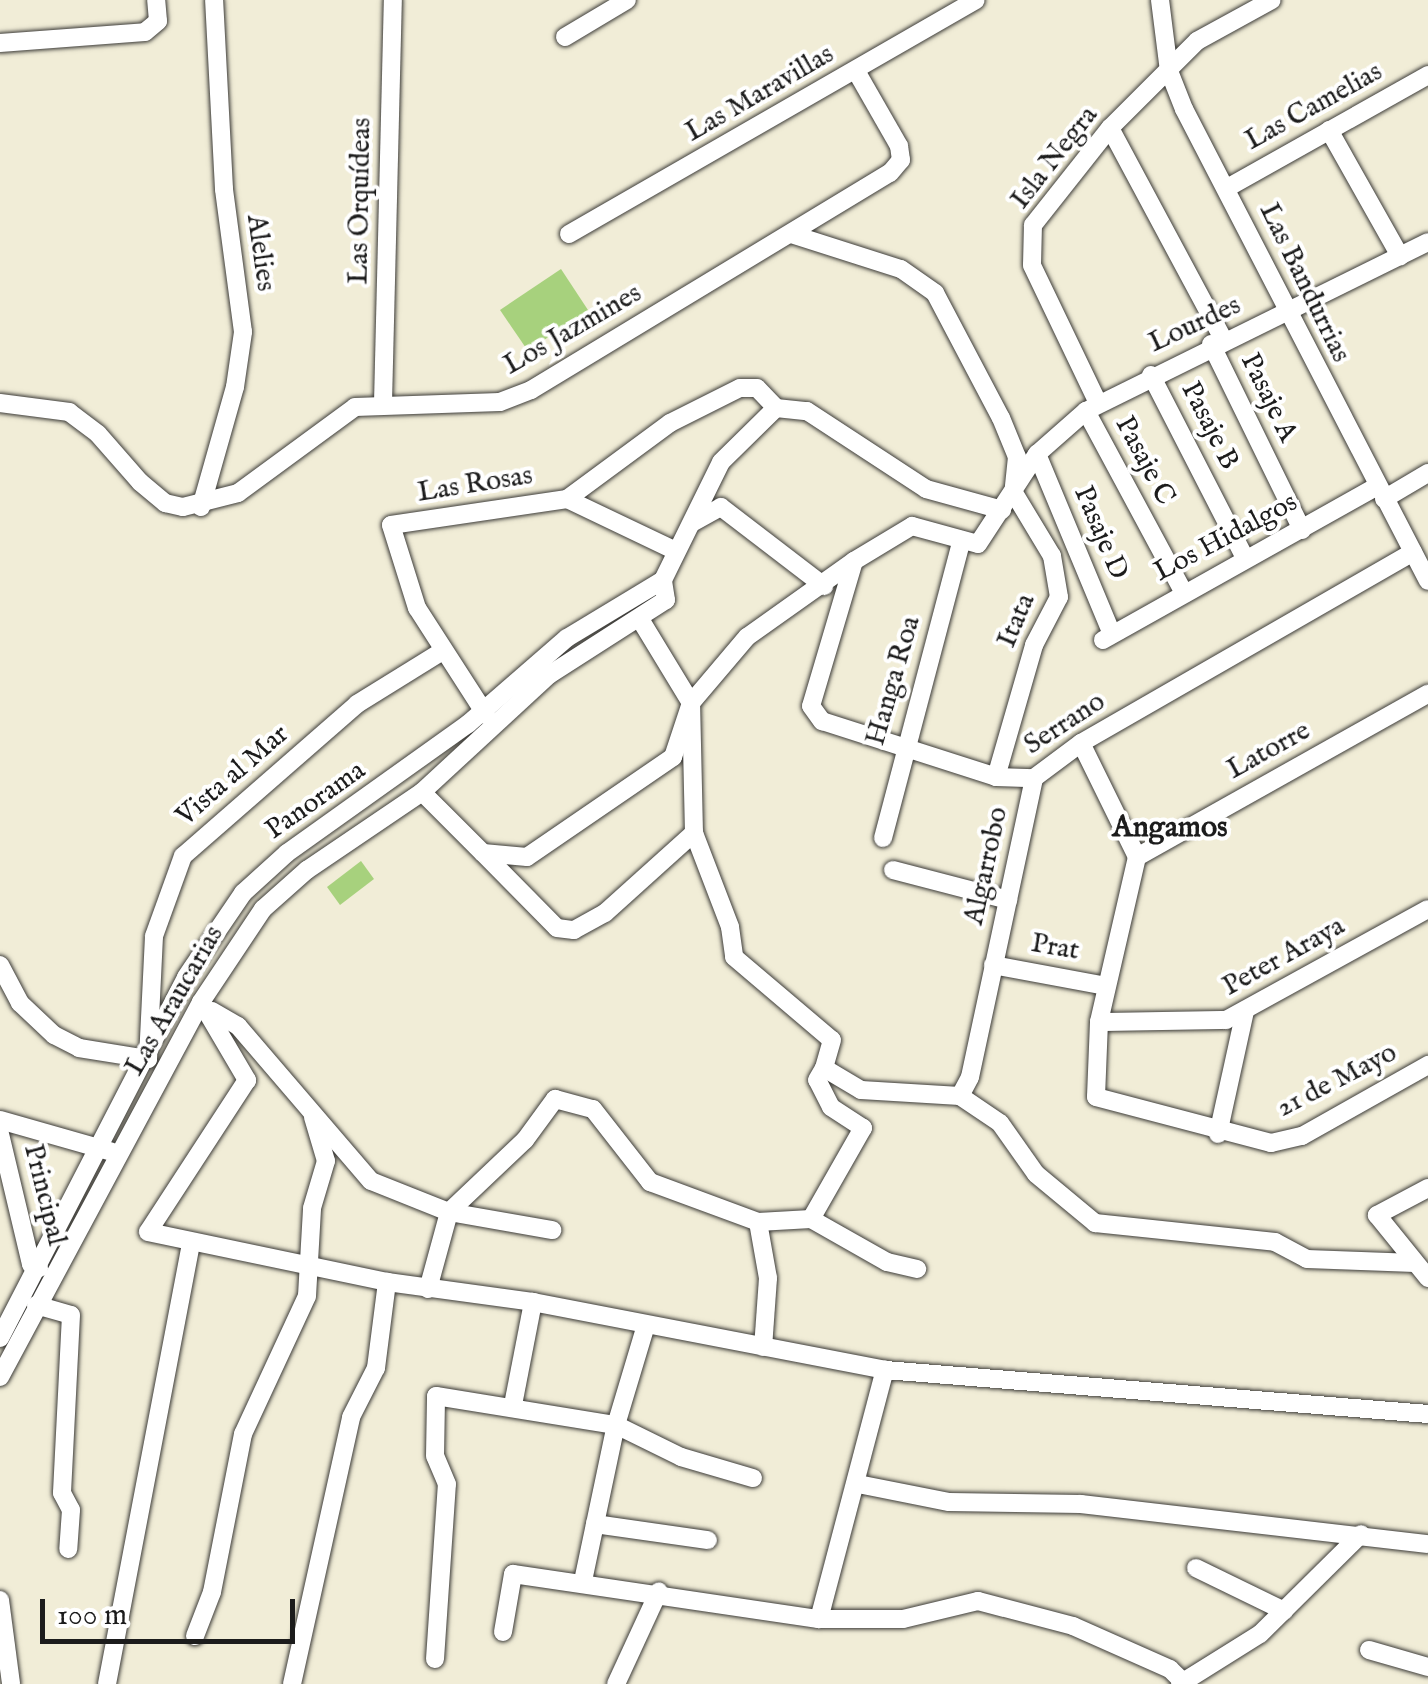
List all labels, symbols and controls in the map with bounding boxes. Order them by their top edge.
street label: Las Maravillas [680,38,840,150]
street label: Las Camelias [1240,56,1388,158]
street label: Isla Negra [1004,100,1106,216]
street label: Las Orquídeas [343,117,379,285]
street label: Las Bandurrias [1251,198,1357,368]
street label: Alelies [238,213,282,293]
street label: Los Jazmines [498,277,648,383]
street label: Lourdes [1144,289,1246,361]
street label: Pasaje A [1232,348,1304,448]
street label: Pasaje B [1173,376,1245,476]
street label: Pasaje C [1107,411,1181,511]
street label: Las Rosas [415,459,535,511]
street label: Pasaje D [1065,481,1135,585]
street label: Los Hidalgos [1149,486,1303,590]
street label: Itata [991,589,1043,653]
street label: Hanga Roa [860,613,928,749]
street label: Serrano [1018,685,1112,763]
street label: Latorre [1222,714,1316,788]
street label: Vista al Mar [170,718,296,834]
street label: Panorama [260,755,372,847]
street label: Algarrobo [958,804,1016,928]
district label: Angamos [1112,810,1228,846]
street label: Peter Araya [1217,910,1351,1004]
street label: Las Araucarias [119,920,231,1082]
street label: Prat [1028,927,1082,969]
street label: 21 de Mayo [1271,1037,1403,1125]
street label: Principal [15,1141,73,1249]
scale bar [45,1579,300,1641]
text: 100 m [57,1597,127,1635]

